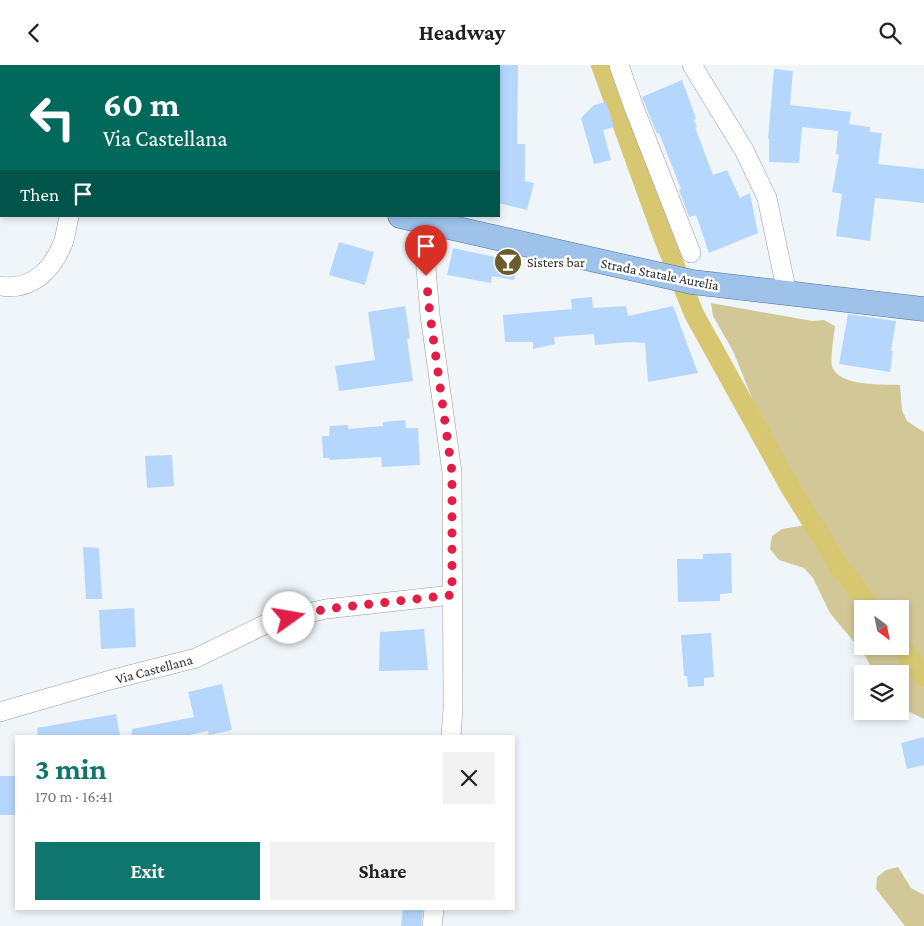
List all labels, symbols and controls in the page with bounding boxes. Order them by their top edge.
icon: back [20,19,48,47]
icon: search [876,19,904,47]
text: Headway [419,20,505,45]
icon: left [20,85,85,150]
text: 60 m [103,85,180,124]
text: Via Castellana [103,126,228,151]
icon: arrive [69,180,97,208]
text: Then [20,184,59,205]
pin [405,225,447,276]
icon: arrive [412,232,440,260]
bar icon: Sisters bar [493,247,523,277]
place label: Sisters bar [527,254,585,270]
street label: Strada Statale Aurelia [600,255,721,293]
position arrow [262,591,314,643]
north arrow [854,600,909,655]
map controls [854,600,909,720]
street label: Via Castellana [114,651,195,687]
button: layers [854,665,909,720]
text: 3 min [35,752,107,785]
button: close [443,752,495,804]
text: 170 m · 16:41 [35,788,113,805]
button: Exit [35,842,260,900]
button: Share [270,842,495,900]

